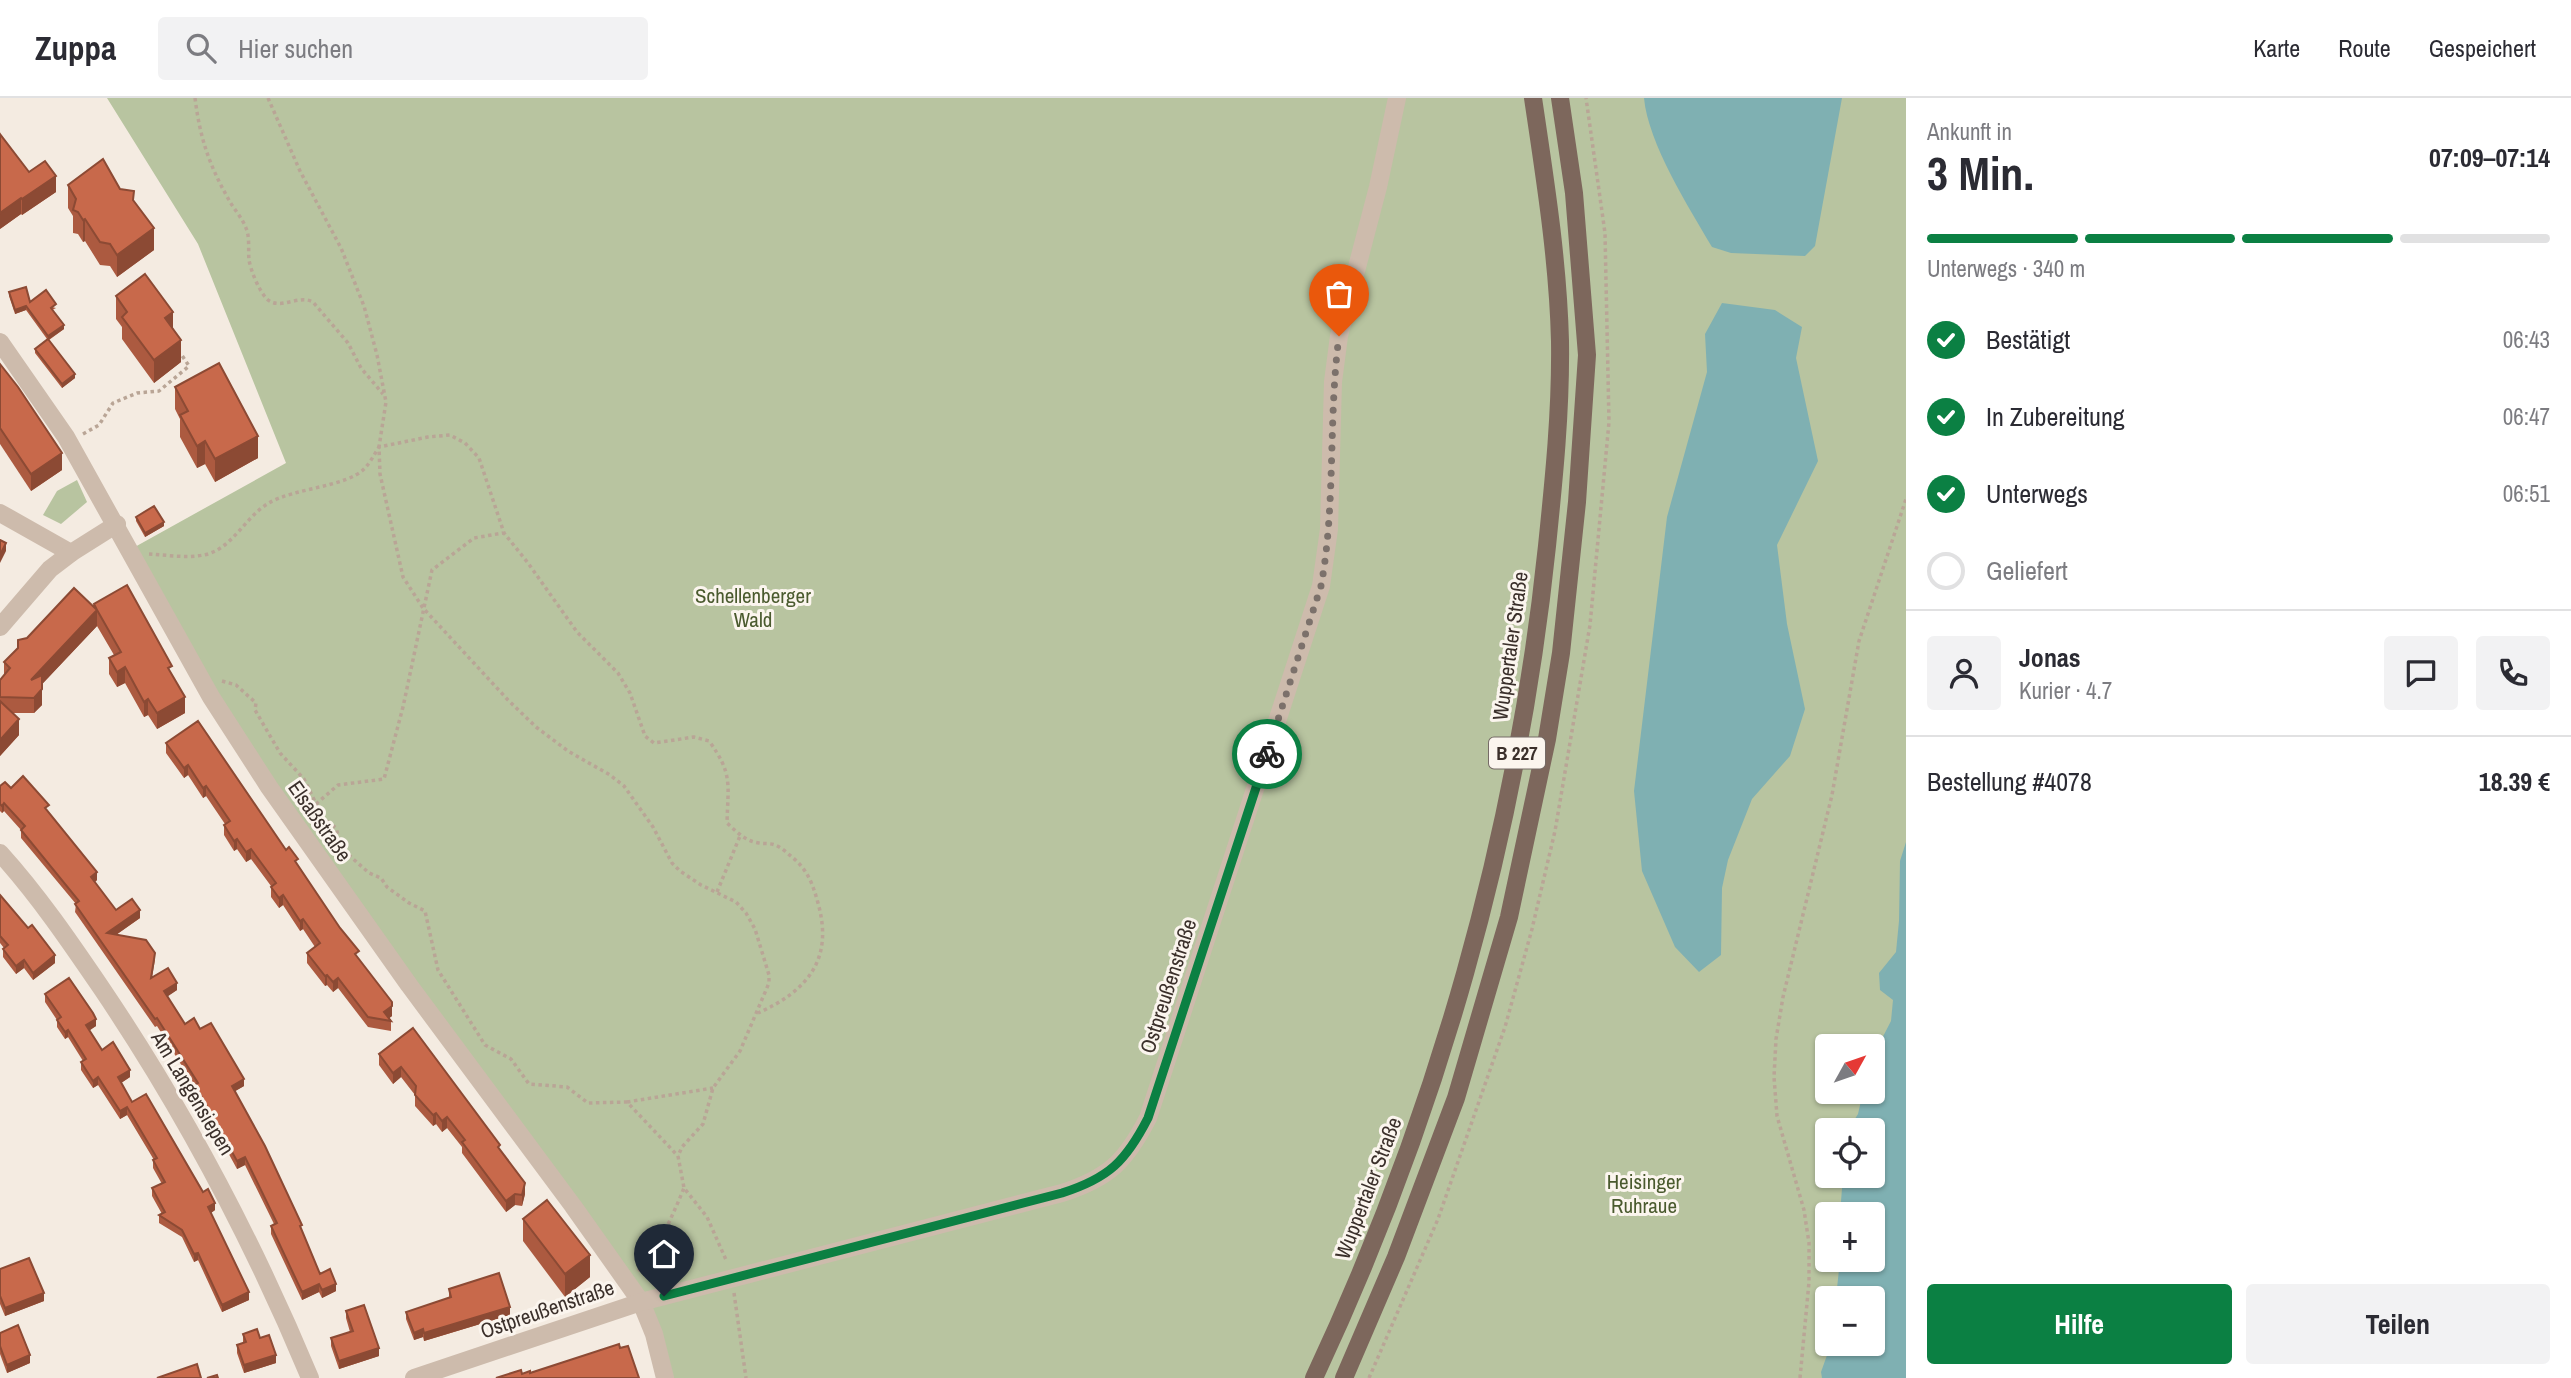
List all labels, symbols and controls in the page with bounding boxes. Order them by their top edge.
search box [158,17,648,80]
text: Zuppa [35,26,116,70]
icon: search [182,29,220,67]
text: Hier suchen [238,31,353,66]
text: Karte [2253,32,2300,64]
text: Route [2338,32,2391,64]
text: Gespeichert [2429,32,2536,64]
text: Ankunft in [1927,116,2012,147]
text: 07:09–07:14 [2429,140,2550,175]
text: 3 Min. [1927,142,2034,204]
text: Unterwegs · 340 m [1927,253,2085,284]
pin [1309,264,1369,336]
icon: bag [1320,275,1358,313]
icon: check [1927,321,1965,359]
text: Bestätigt [1986,322,2070,357]
text: 06:43 [2503,324,2550,355]
icon: check [1927,398,1965,436]
text: In Zubereitung [1986,399,2125,434]
text: 06:47 [2503,401,2550,432]
icon: check [1927,475,1965,513]
text: Unterwegs [1986,476,2088,511]
text: 06:51 [2503,478,2550,509]
text: Geliefert [1986,553,2068,588]
street label: Wuppertaler Straße [1485,570,1535,722]
park label: Schellenberger Wald [695,581,811,634]
button: person [1927,636,2001,710]
button: chat [2384,636,2458,710]
button: phone [2476,636,2550,710]
text: Jonas [2019,640,2081,675]
text: Kurier · 4.7 [2019,675,2112,706]
courier [1232,719,1302,789]
icon: bike [1248,735,1286,773]
road number: B 227 [1489,738,1545,768]
text: Bestellung #4078 [1927,764,2092,799]
text: 18.39 € [2479,764,2550,799]
street label: Elsaßstraße [282,775,358,867]
street label: Ostpreußenstraße [1133,915,1203,1057]
street label: Am Langensiepen [144,1025,241,1160]
north arrow [1815,1034,1885,1104]
map controls [1815,1034,1885,1356]
street label: Wuppertaler Straße [1328,1113,1408,1263]
button: locate [1815,1118,1885,1188]
park label: Heisinger Ruhraue [1607,1167,1682,1220]
button: + [1815,1202,1885,1272]
pin [634,1224,694,1296]
icon: home [645,1235,683,1273]
street label: Ostpreußenstraße [476,1273,618,1345]
button: Hilfe [1927,1284,2232,1364]
button: Teilen [2246,1284,2550,1364]
button: − [1815,1286,1885,1356]

